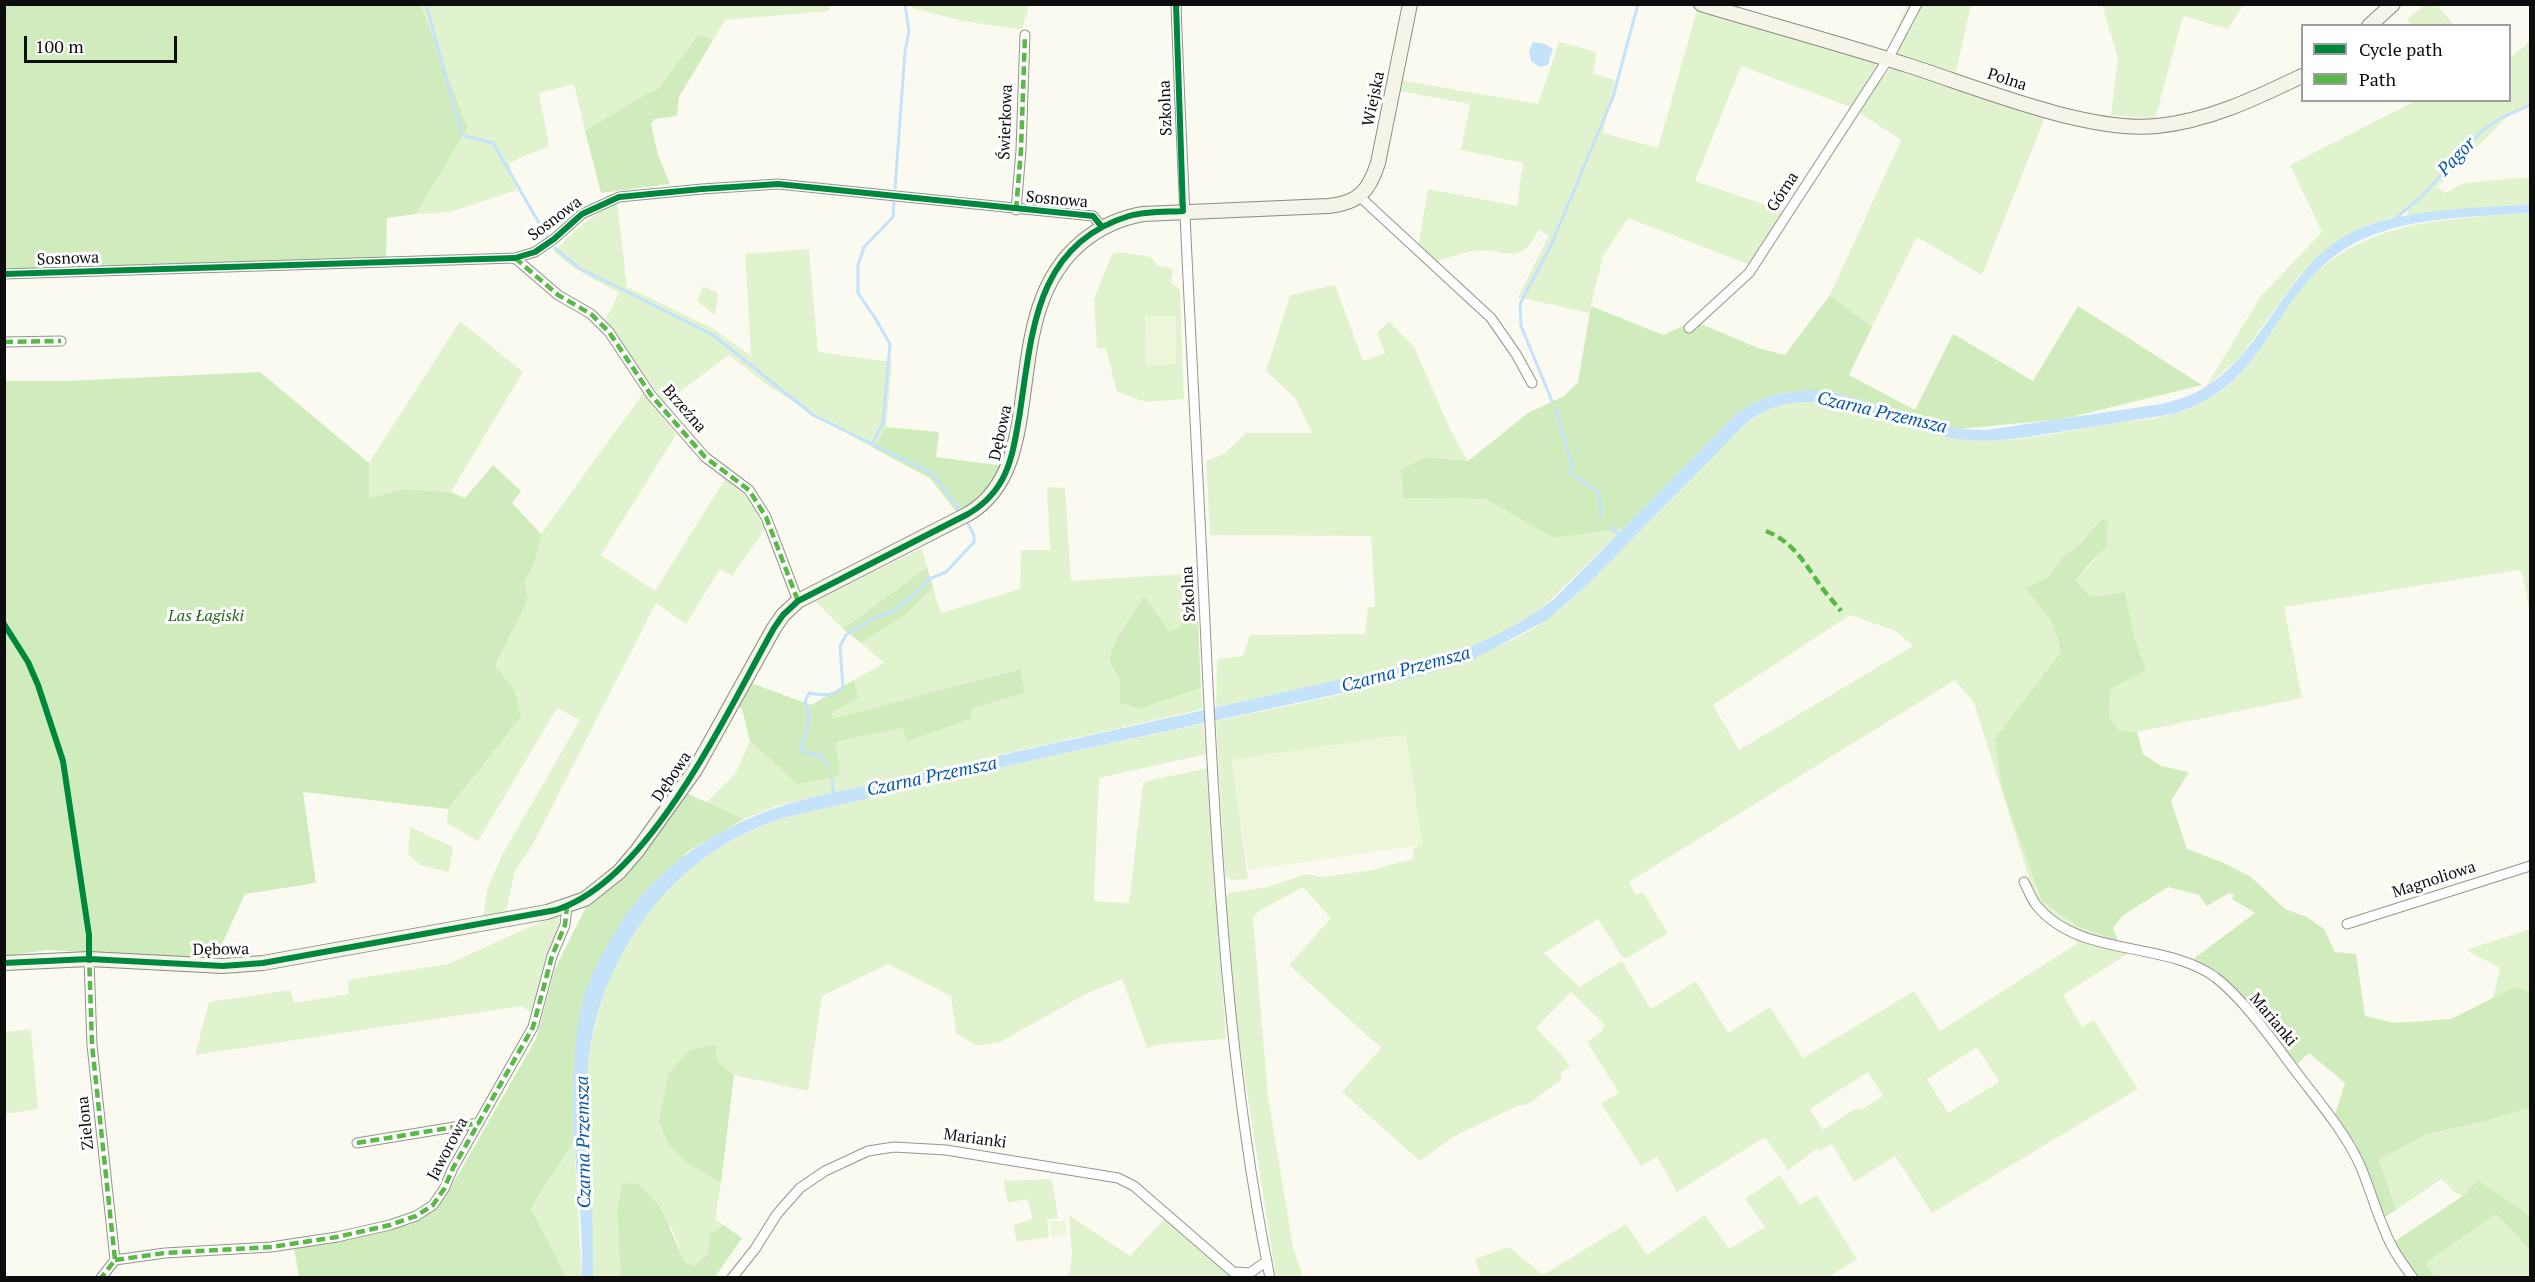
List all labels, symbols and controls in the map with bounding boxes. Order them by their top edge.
scale bar [27,24,180,62]
legend [2301,24,2511,102]
text: 100 m [35,34,84,58]
text: Cycle path [2359,37,2443,61]
street label: Polna [1985,65,2029,95]
text: Path [2359,67,2396,91]
street label: Wiejska [1359,70,1389,128]
street label: Szkolna [1155,80,1177,136]
street label: Świerkowa [995,84,1017,160]
water label: Pagor [2434,133,2480,181]
street label: Górna [1763,168,1803,216]
street label: Sosnowa [1025,188,1089,212]
street label: Sosnowa [524,193,586,245]
street label: Sosnowa [37,248,99,270]
street label: Brzeźna [658,381,710,437]
water label: Czarna Przemsza [1815,388,1949,438]
street label: Dębowa [986,403,1016,463]
street label: Szkolna [1178,566,1200,622]
park label: Las Łagiski [168,606,244,626]
water label: Czarna Przemsza [1339,642,1473,698]
street label: Dębowa [648,748,696,806]
water label: Czarna Przemsza [865,753,999,801]
street label: Magnoliowa [2390,857,2478,903]
street label: Dębowa [193,940,249,960]
street label: Marianki [2245,989,2301,1051]
water label: Czarna Przemsza [572,1075,596,1209]
street label: Zielona [74,1095,98,1151]
street label: Jaworowa [423,1114,473,1184]
street label: Marianki [942,1125,1008,1153]

